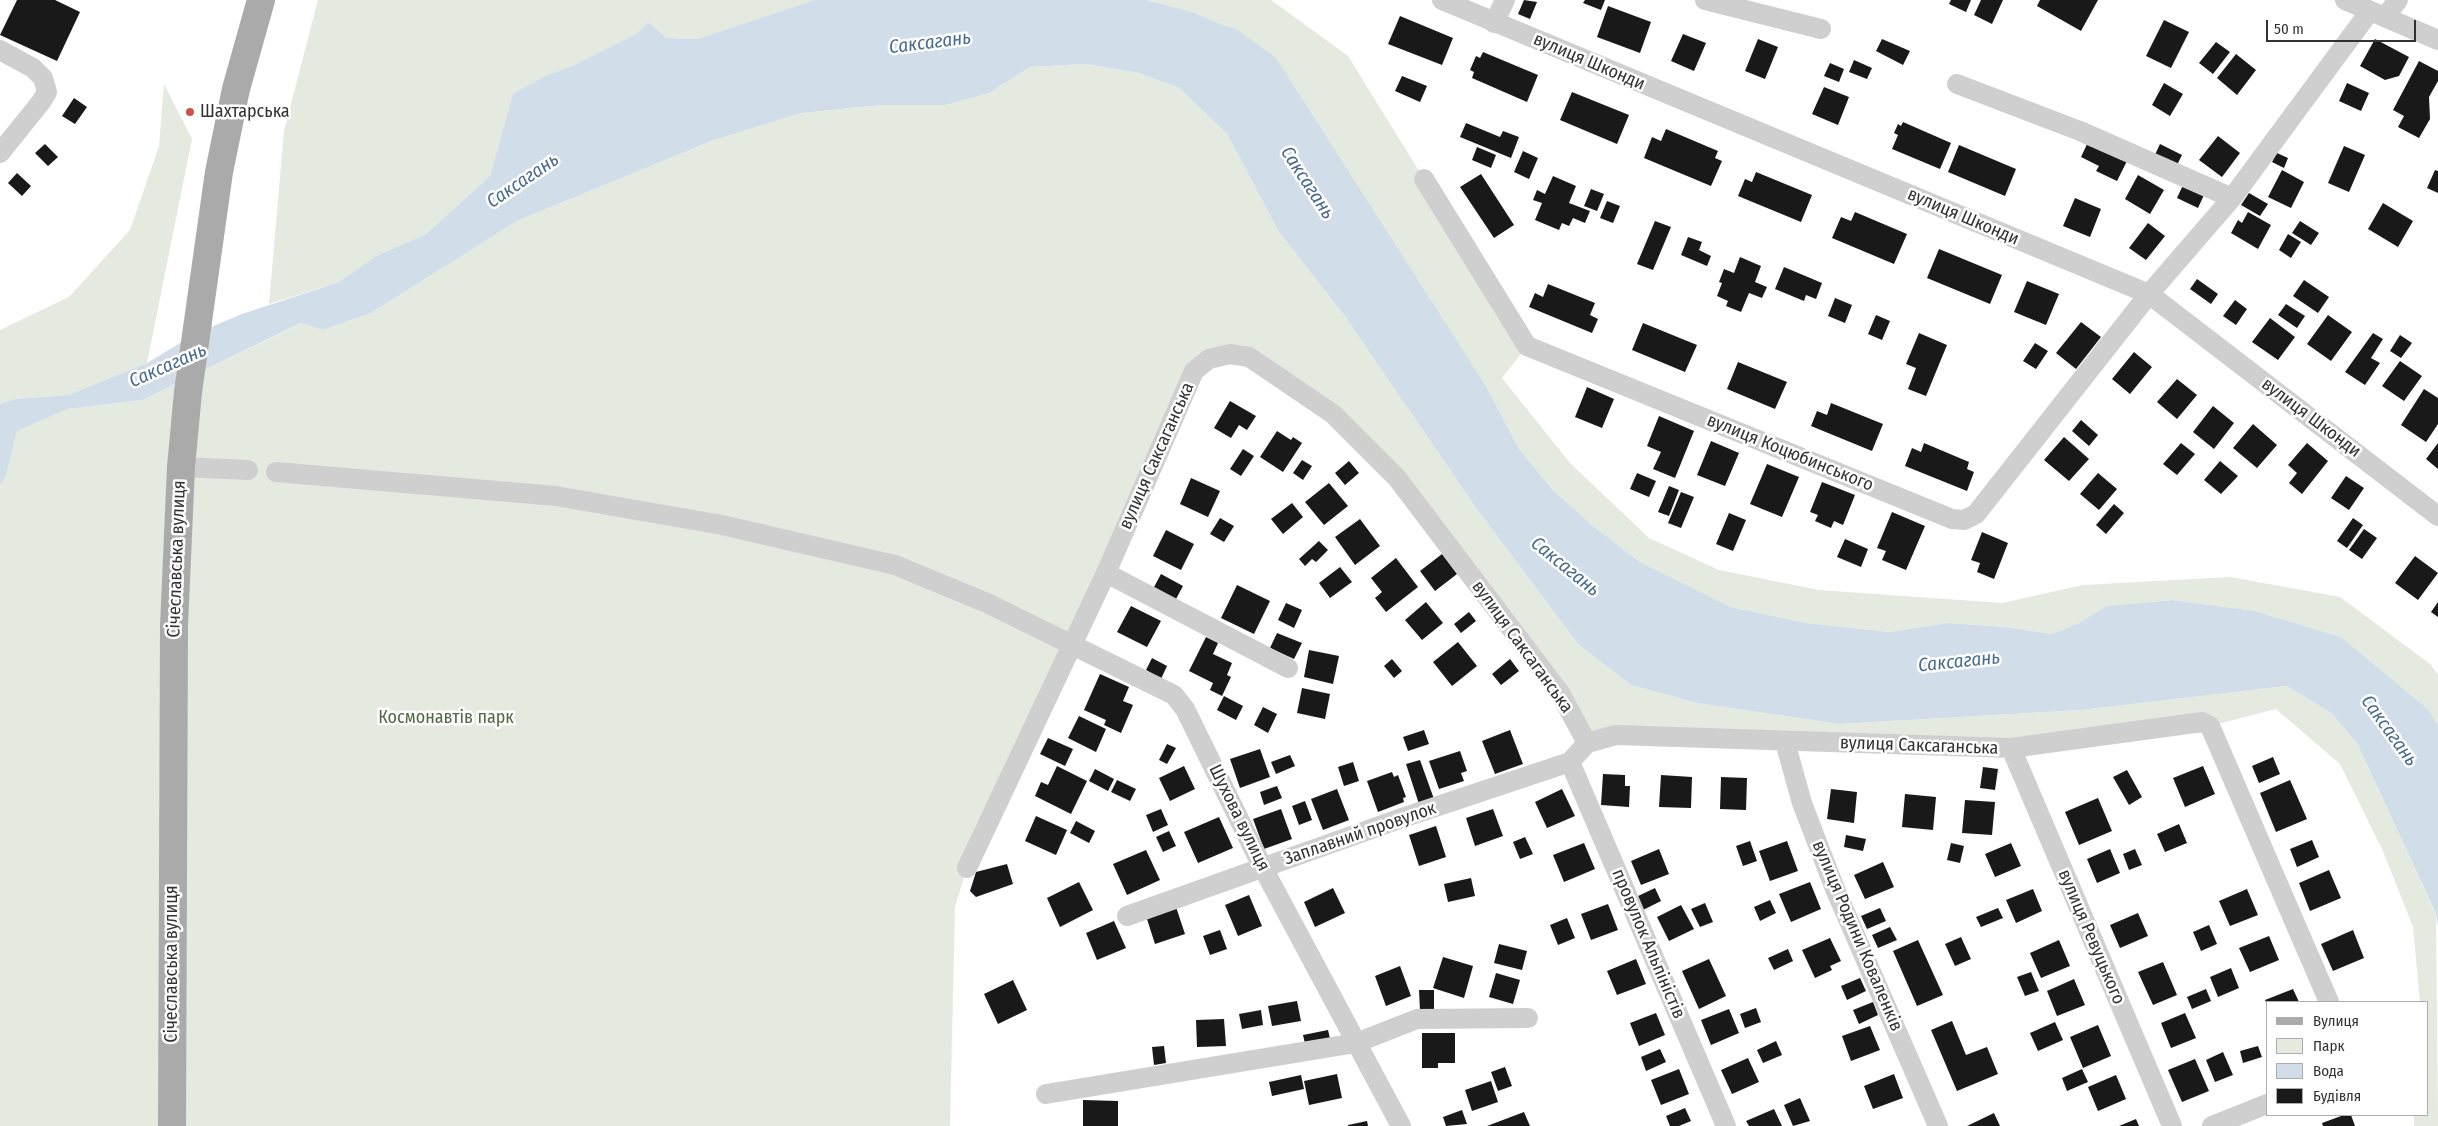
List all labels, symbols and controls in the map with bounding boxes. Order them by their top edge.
scale bar [2268,10,2418,42]
text: 50 m [2274,20,2304,38]
water label: Саксагань [888,27,972,59]
street label: вулиця Шконди [1530,29,1648,95]
place label: Шахтарська [200,101,290,123]
marker: Шахтарська [184,106,196,118]
water label: Саксагань [1275,142,1339,224]
water label: Саксагань [483,149,563,213]
street label: вулиця Шконди [1904,184,2022,250]
water label: Саксагань [126,339,210,393]
street label: вулиця Шконди [2257,374,2365,462]
street label: вулиця Саксаганська [1115,379,1199,533]
street label: вулиця Коцюбинського [1704,410,1876,496]
street label: Січеславська вулиця [163,480,191,638]
water label: Саксагань [1526,532,1604,602]
street label: вулиця Саксаганська [1467,577,1577,717]
water label: Саксагань [1917,646,2001,678]
water label: Саксагань [2356,691,2422,771]
park label: Космонавтів парк [378,707,514,729]
street label: вулиця Саксаганська [1839,732,1999,760]
street label: Шухова вулиця [1204,761,1274,875]
street label: Заплавний провулок [1281,798,1439,870]
street label: вулиця Родини Коваленків [1807,837,1907,1035]
street label: провулок Альпіністів [1607,866,1689,1022]
street label: вулиця Ревуцького [2053,866,2129,1008]
street label: Січеславська вулиця [161,885,183,1043]
legend [2266,1001,2428,1116]
text: Вулиця [2313,1012,2359,1030]
text: Парк [2313,1037,2344,1055]
text: Вода [2313,1062,2344,1080]
text: Будівля [2313,1087,2361,1105]

